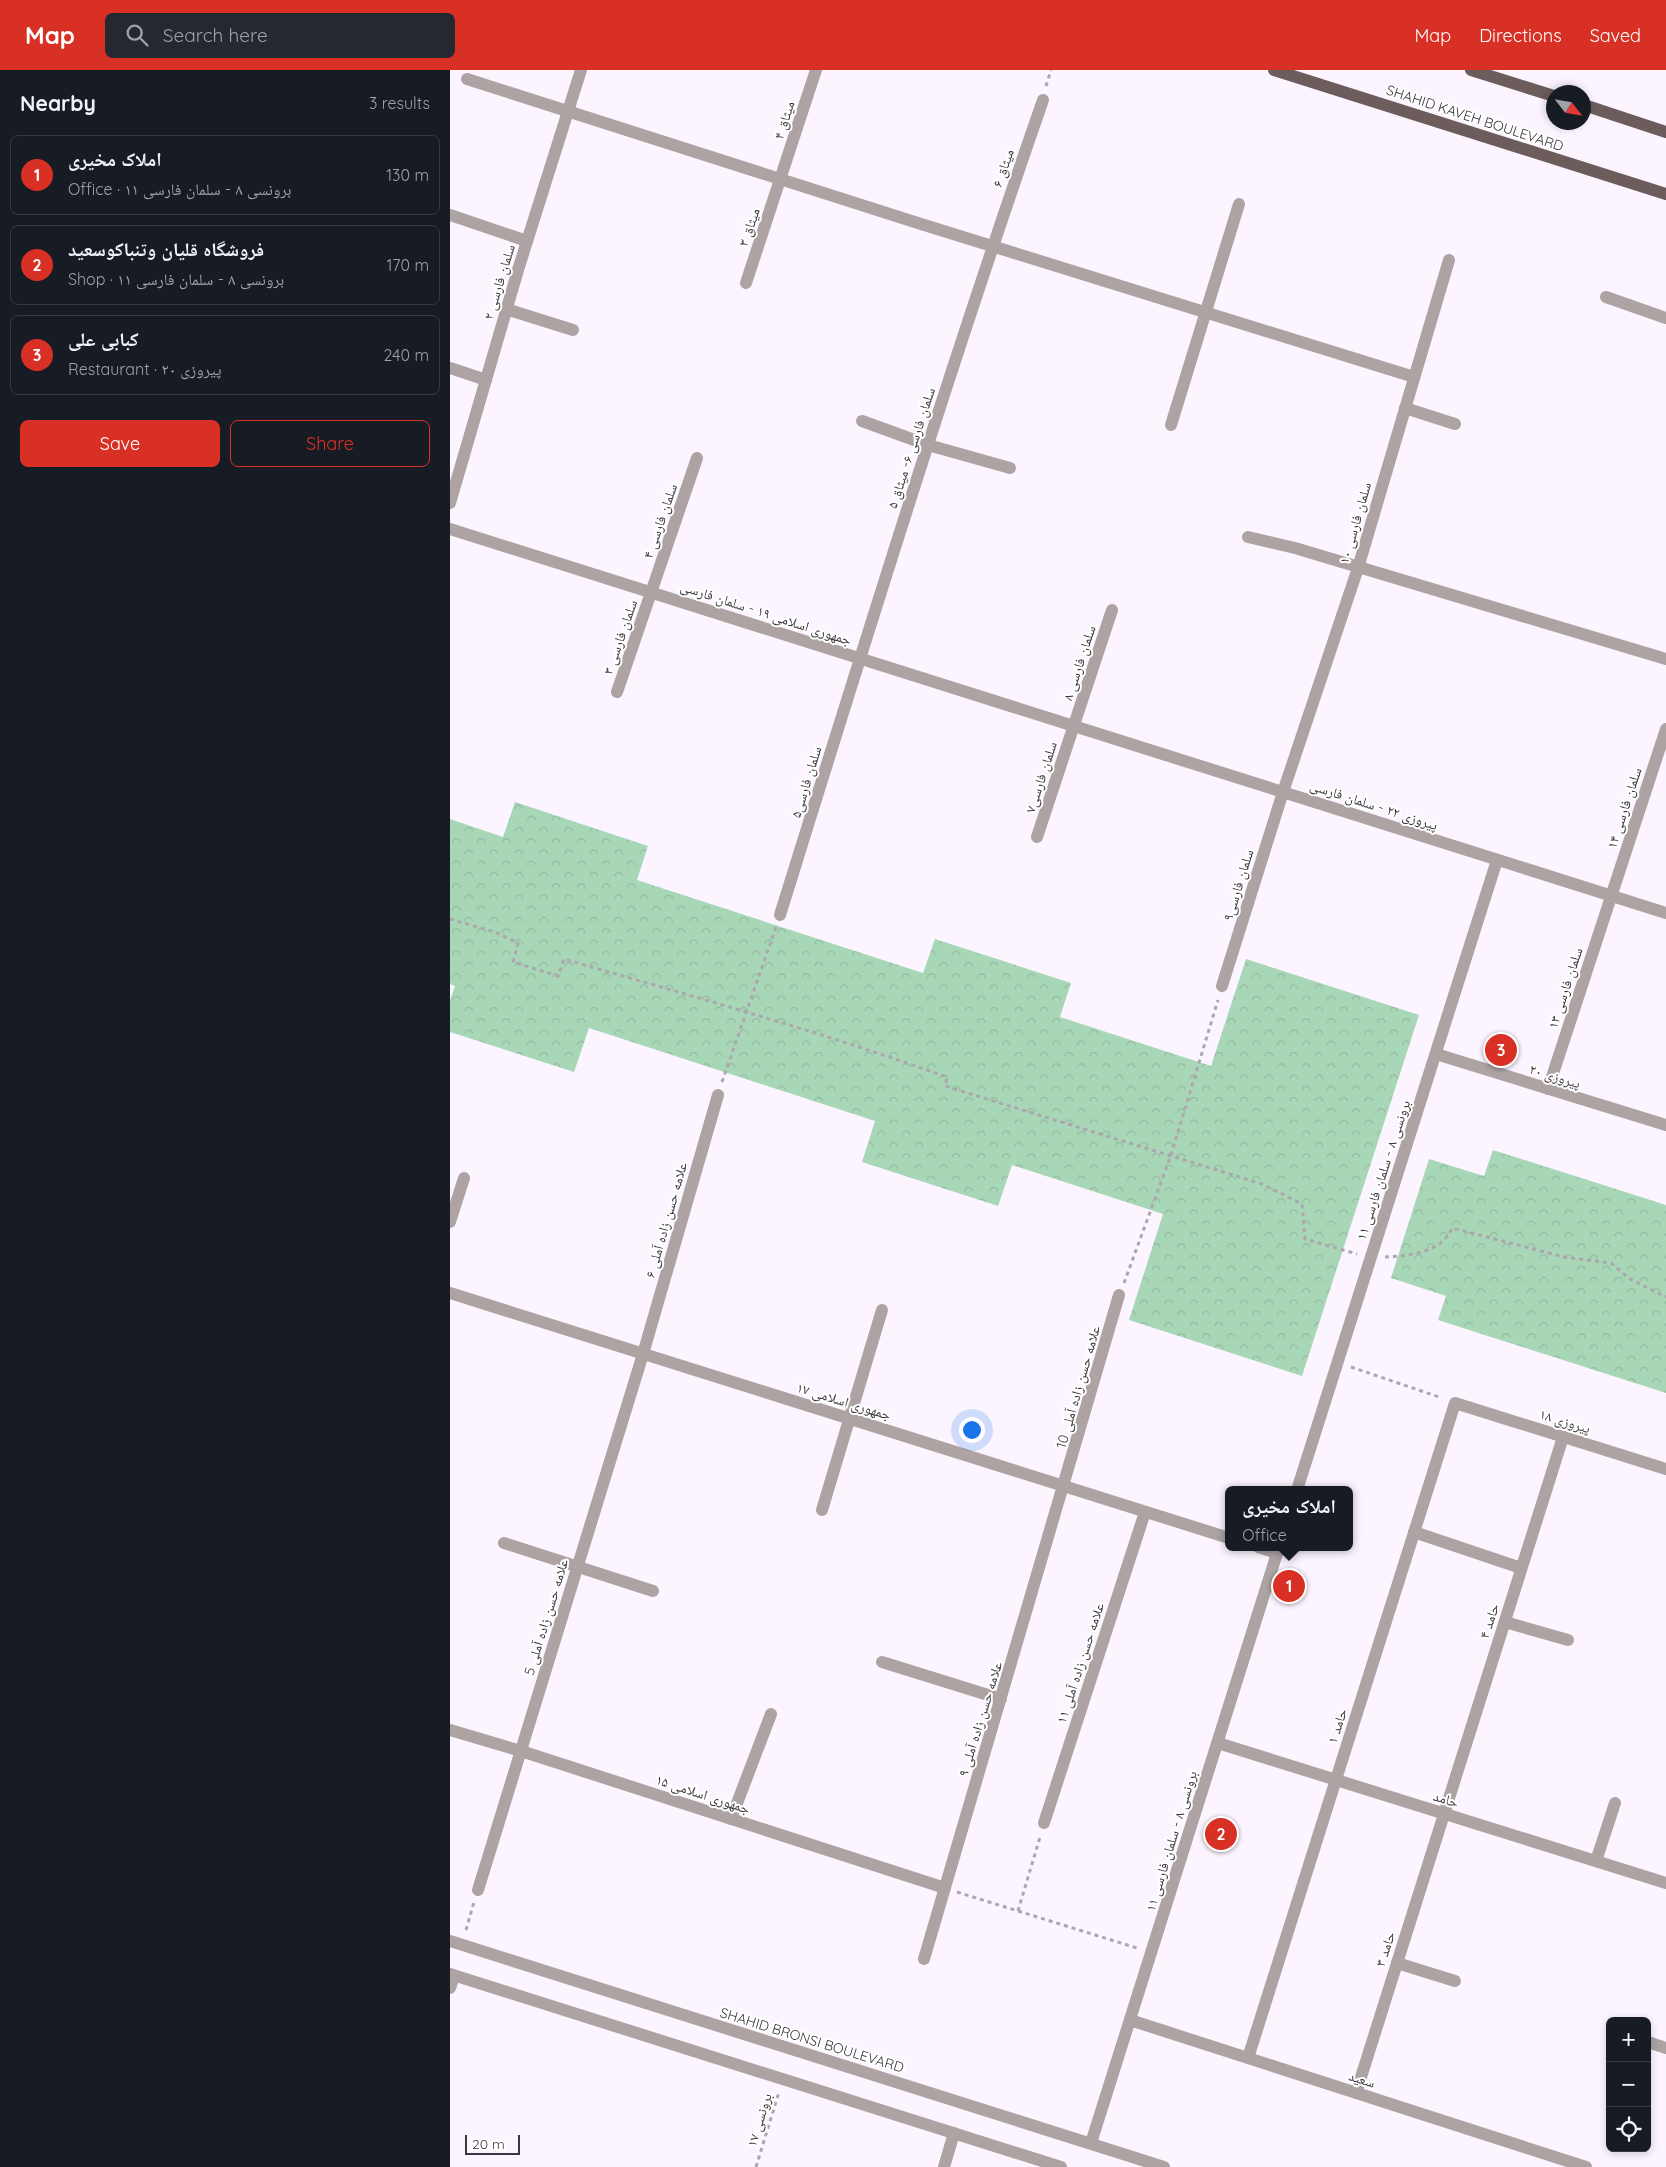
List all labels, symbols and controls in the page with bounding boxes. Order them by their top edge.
search box [105,13,455,58]
text: Map [25,20,75,50]
icon: search [123,21,151,49]
text: Search here [163,23,268,47]
text: Map [1414,24,1451,47]
text: Directions [1479,24,1562,47]
text: Saved [1590,24,1641,47]
street label: SHAHID KAVEH BOULEVARD [1384,81,1566,155]
north arrow [1546,85,1591,130]
text: Nearby [20,90,96,116]
text: 3 results [369,93,430,113]
street label: میثاق ۴ [769,99,799,141]
text: املاک مخیری [68,147,162,171]
street label: میثاق ۶ [988,147,1018,189]
text: 1 [34,165,40,185]
text: 130 m [386,165,429,185]
text: Office · برونسی ۸ - سلمان فارسی ۱۱ [68,179,291,199]
street label: میثاق ۳ [734,206,764,248]
text: فروشگاه قلیان وتنباکوسعید [68,237,264,261]
street label: سلمان فارسی ۲ [479,242,519,322]
text: 2 [32,255,42,275]
text: 170 m [386,255,429,275]
text: Shop · برونسی ۸ - سلمان فارسی ۱۱ [68,269,284,289]
text: کبابی علی [68,327,139,351]
text: 3 [33,345,41,365]
text: 240 m [383,345,429,365]
text: Restaurant · پیروزی ۲۰ [68,359,221,379]
street label: سلمان فارسی ۶- میثاق ۵ [883,385,939,511]
button: Save [20,420,220,467]
button: Share [230,420,430,467]
street label: سلمان فارسی ۱۰ [1335,480,1375,566]
street label: سلمان فارسی ۴ [639,481,681,561]
street label: جمهوری اسلامی ۱۹ - سلمان فارسی [678,577,854,649]
street label: سلمان فارسی ۳ [599,597,641,677]
street label: سلمان فارسی ۸ [1058,623,1100,703]
street label: سلمان فارسی۷ [1021,739,1061,815]
street label: سلمان فارسی۵ [787,744,825,820]
street label: سلمان فارسی ۱۴ [1602,765,1646,851]
street label: پیروزی ۲۲ - سلمان فارسی [1308,776,1440,834]
street label: سلمان فارسی۹ [1219,847,1257,923]
street label: سلمان فارسی ۱۳ [1543,945,1587,1031]
pin: 3 [1485,1031,1517,1069]
street label: پیروزی ۲۰ [1527,1060,1583,1092]
street label: برونسی ۸ - سلمان فارسی ۱۱ [1352,1098,1414,1242]
street label: علامه حسن زاده آملی ۶ [641,1160,691,1280]
street label: علامه حسن زاده آملی 10 [1052,1324,1104,1450]
street label: جمهوری اسلامی ۱۷ [795,1378,894,1424]
street label: پیروزی ۱۸ [1537,1405,1593,1437]
your location [959,1417,985,1443]
popup [1225,1486,1353,1551]
text: املاک مخیری [1242,1494,1336,1518]
text: Office [1242,1525,1287,1545]
street label: علامه حسن زاده آملی 5 [520,1557,572,1677]
pin: 1 [1273,1567,1305,1605]
street label: علامه حسن زاده آملی ۱۱ [1052,1601,1108,1725]
street label: حامد ۴ [1475,1601,1503,1641]
street label: علامه حسن زاده آملی ۹ [954,1659,1006,1779]
street label: حامد ۱ [1323,1706,1351,1746]
street label: برونسی ۸ - سلمان فارسی ۱۱ [1141,1768,1201,1913]
street label: جمهوری اسلامی ۱۵ [654,1770,752,1818]
street label: حامد [1431,1787,1461,1811]
pin: 2 [1205,1815,1237,1853]
street label: حامد ۳ [1371,1929,1399,1969]
street label: SHAHID BRONSI BOULEVARD [718,2003,906,2077]
map controls [1606,2017,1651,2152]
button: + [1606,2017,1651,2062]
button: − [1606,2062,1651,2107]
street label: سعید [1347,2066,1377,2092]
street label: برونسی ۱۷ [742,2091,776,2149]
button: locate [1606,2107,1651,2152]
scale bar [465,2132,520,2155]
text: 20 m [472,2135,505,2153]

